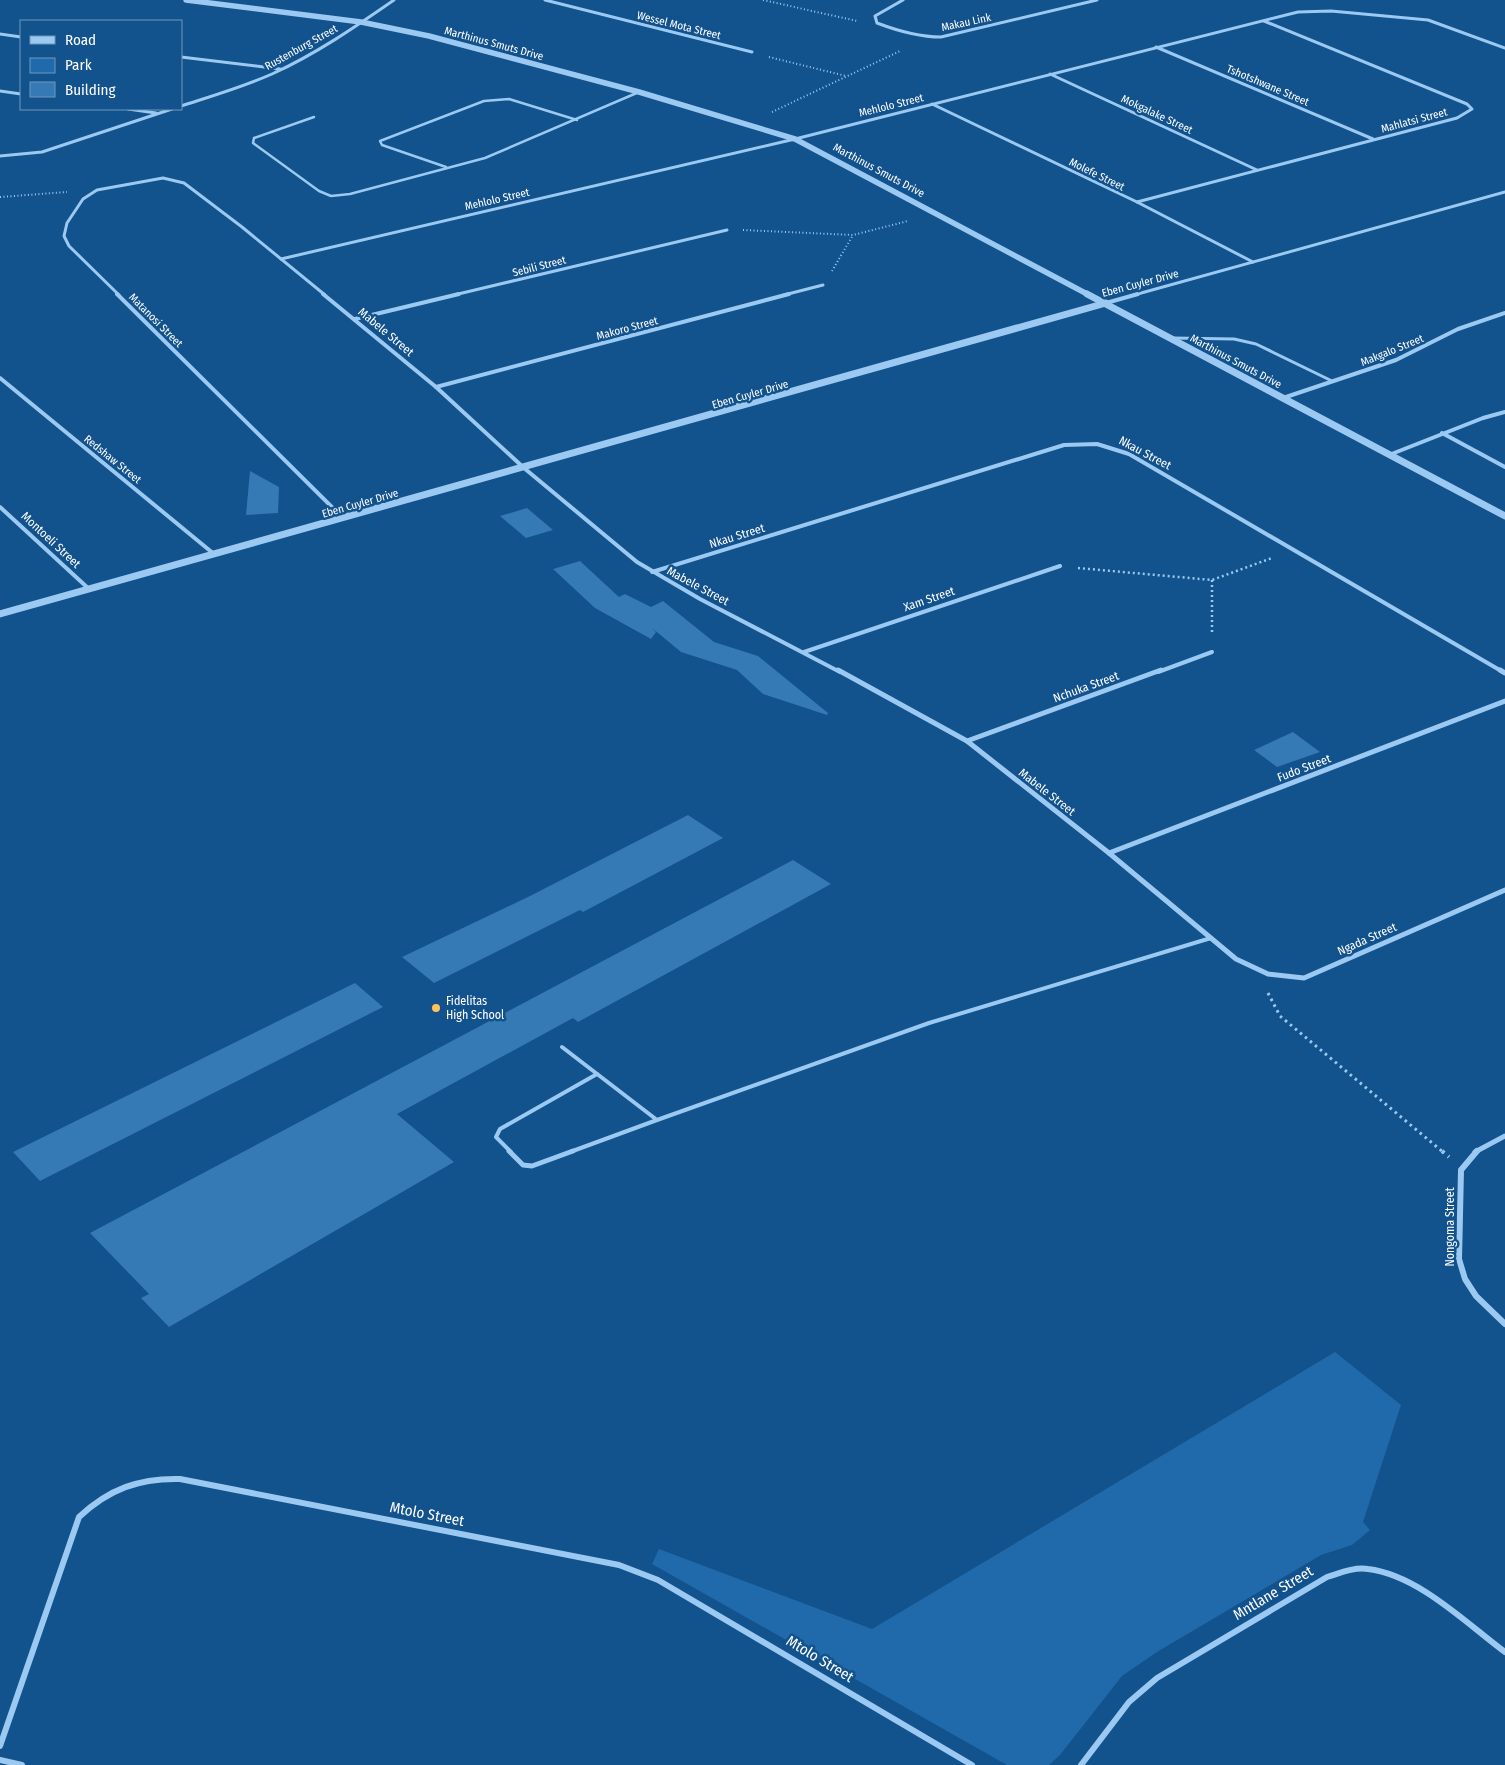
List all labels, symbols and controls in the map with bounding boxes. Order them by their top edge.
street label: Wessel Mota Street [636,9,723,42]
street label: Makau Link [940,11,993,34]
legend [20,20,182,110]
street label: Rustenburg Street [263,22,340,73]
street label: Marthinus Smuts Drive [443,24,545,63]
text: Road [65,31,96,49]
text: Park [65,56,92,74]
street label: Tshotshwane Street [1225,62,1311,109]
text: Building [65,81,116,99]
street label: Mehlolo Street [858,91,925,120]
street label: Mokgalake Street [1119,92,1195,137]
street label: Mahlatsi Street [1380,105,1449,136]
street label: Marthinus Smuts Drive [831,141,927,200]
street label: Molefe Street [1067,155,1127,194]
street label: Mehlolo Street [464,186,531,213]
street label: Sebili Street [511,253,568,279]
street label: Eben Cuyler Drive [1100,267,1180,300]
street label: Matanosi Street [126,291,186,350]
street label: Mabele Street [355,305,417,359]
street label: Makoro Street [595,314,660,343]
street label: Marthinus Smuts Drive [1188,332,1284,391]
street label: Makgalo Street [1359,332,1426,369]
street label: Eben Cuyler Drive [710,377,790,412]
street label: Redshaw Street [81,432,144,487]
street label: Nkau Street [1116,433,1174,473]
street label: Eben Cuyler Drive [320,486,400,521]
street label: Montoeli Street [19,509,83,571]
street label: Nkau Street [708,521,766,551]
street label: Mabele Street [665,564,731,608]
street label: Xam Street [902,584,957,614]
street label: Nchuka Street [1051,669,1121,705]
street label: Fudo Street [1275,751,1333,785]
street label: Mabele Street [1016,766,1078,819]
street label: Ngada Street [1335,920,1399,958]
place label: Fidelitas High School [446,994,504,1022]
marker: Fidelitas High School [430,1002,442,1014]
street label: Nongoma Street [1443,1187,1457,1267]
street label: Mtolo Street [388,1498,466,1530]
street label: Mntlane Street [1230,1562,1316,1624]
street label: Mtolo Street [783,1632,857,1686]

